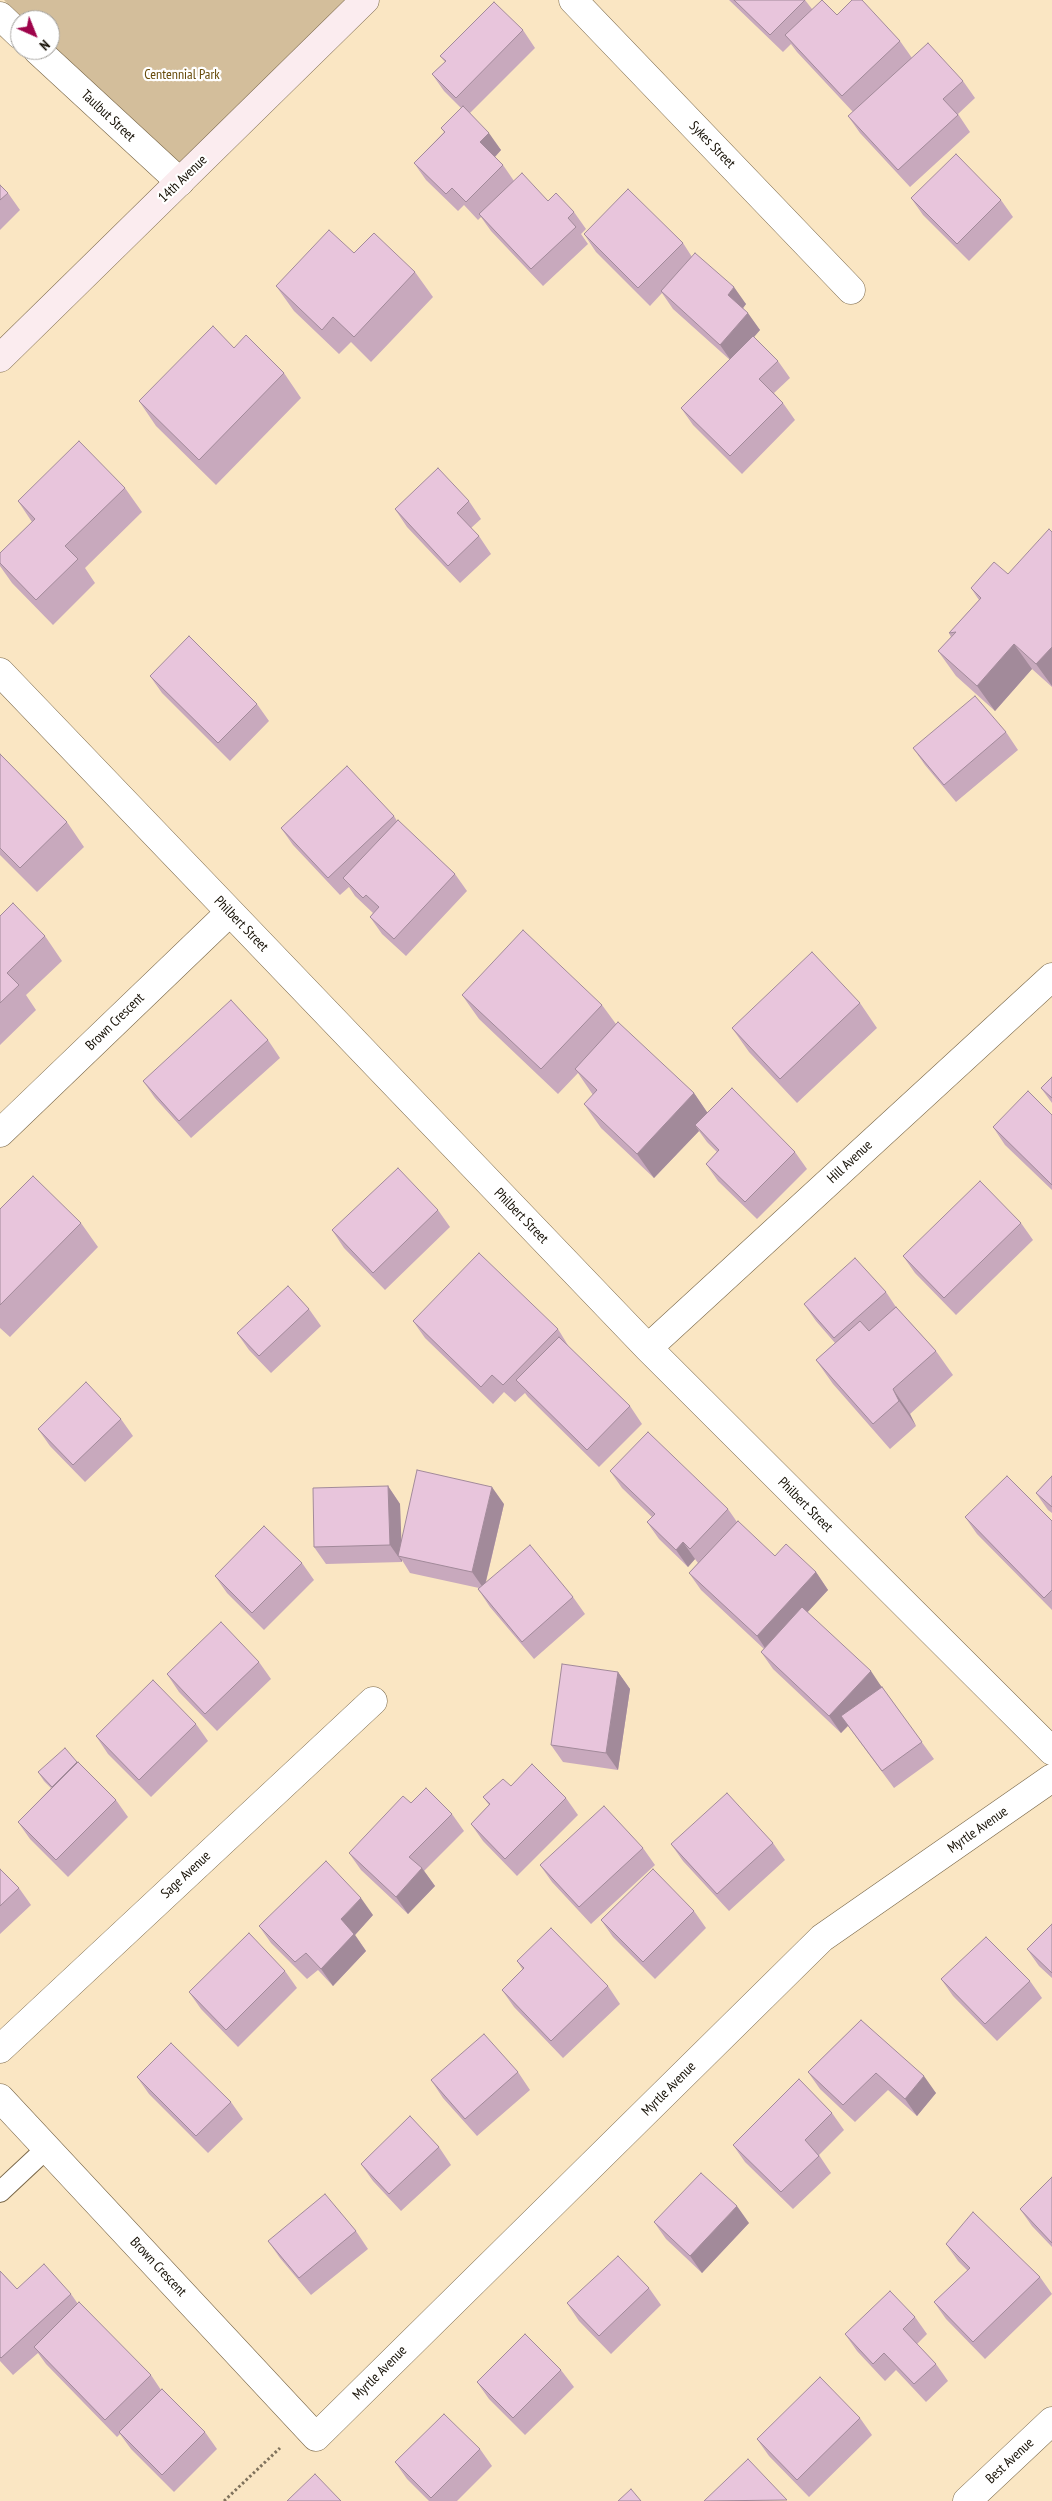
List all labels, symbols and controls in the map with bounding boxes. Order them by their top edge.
north arrow [10,10,60,60]
text: N [36,36,54,54]
park label: Centennial Park [144,67,220,83]
street label: Taulbut Street [77,87,139,145]
street label: Sykes Street [685,118,739,172]
street label: 14th Avenue [155,152,211,206]
street label: Philbert Street [210,893,272,955]
street label: Brown Crescent [82,990,148,1054]
street label: Hill Avenue [824,1137,876,1187]
street label: Philbert Street [490,1185,552,1247]
street label: Philbert Street [774,1474,836,1536]
street label: Myrtle Avenue [945,1803,1011,1857]
street label: Sage Avenue [158,1848,214,1902]
street label: Myrtle Avenue [638,2058,700,2120]
street label: Brown Crescent [126,2234,190,2300]
street label: Myrtle Avenue [349,2342,411,2404]
street label: Best Avenue [983,2435,1037,2487]

